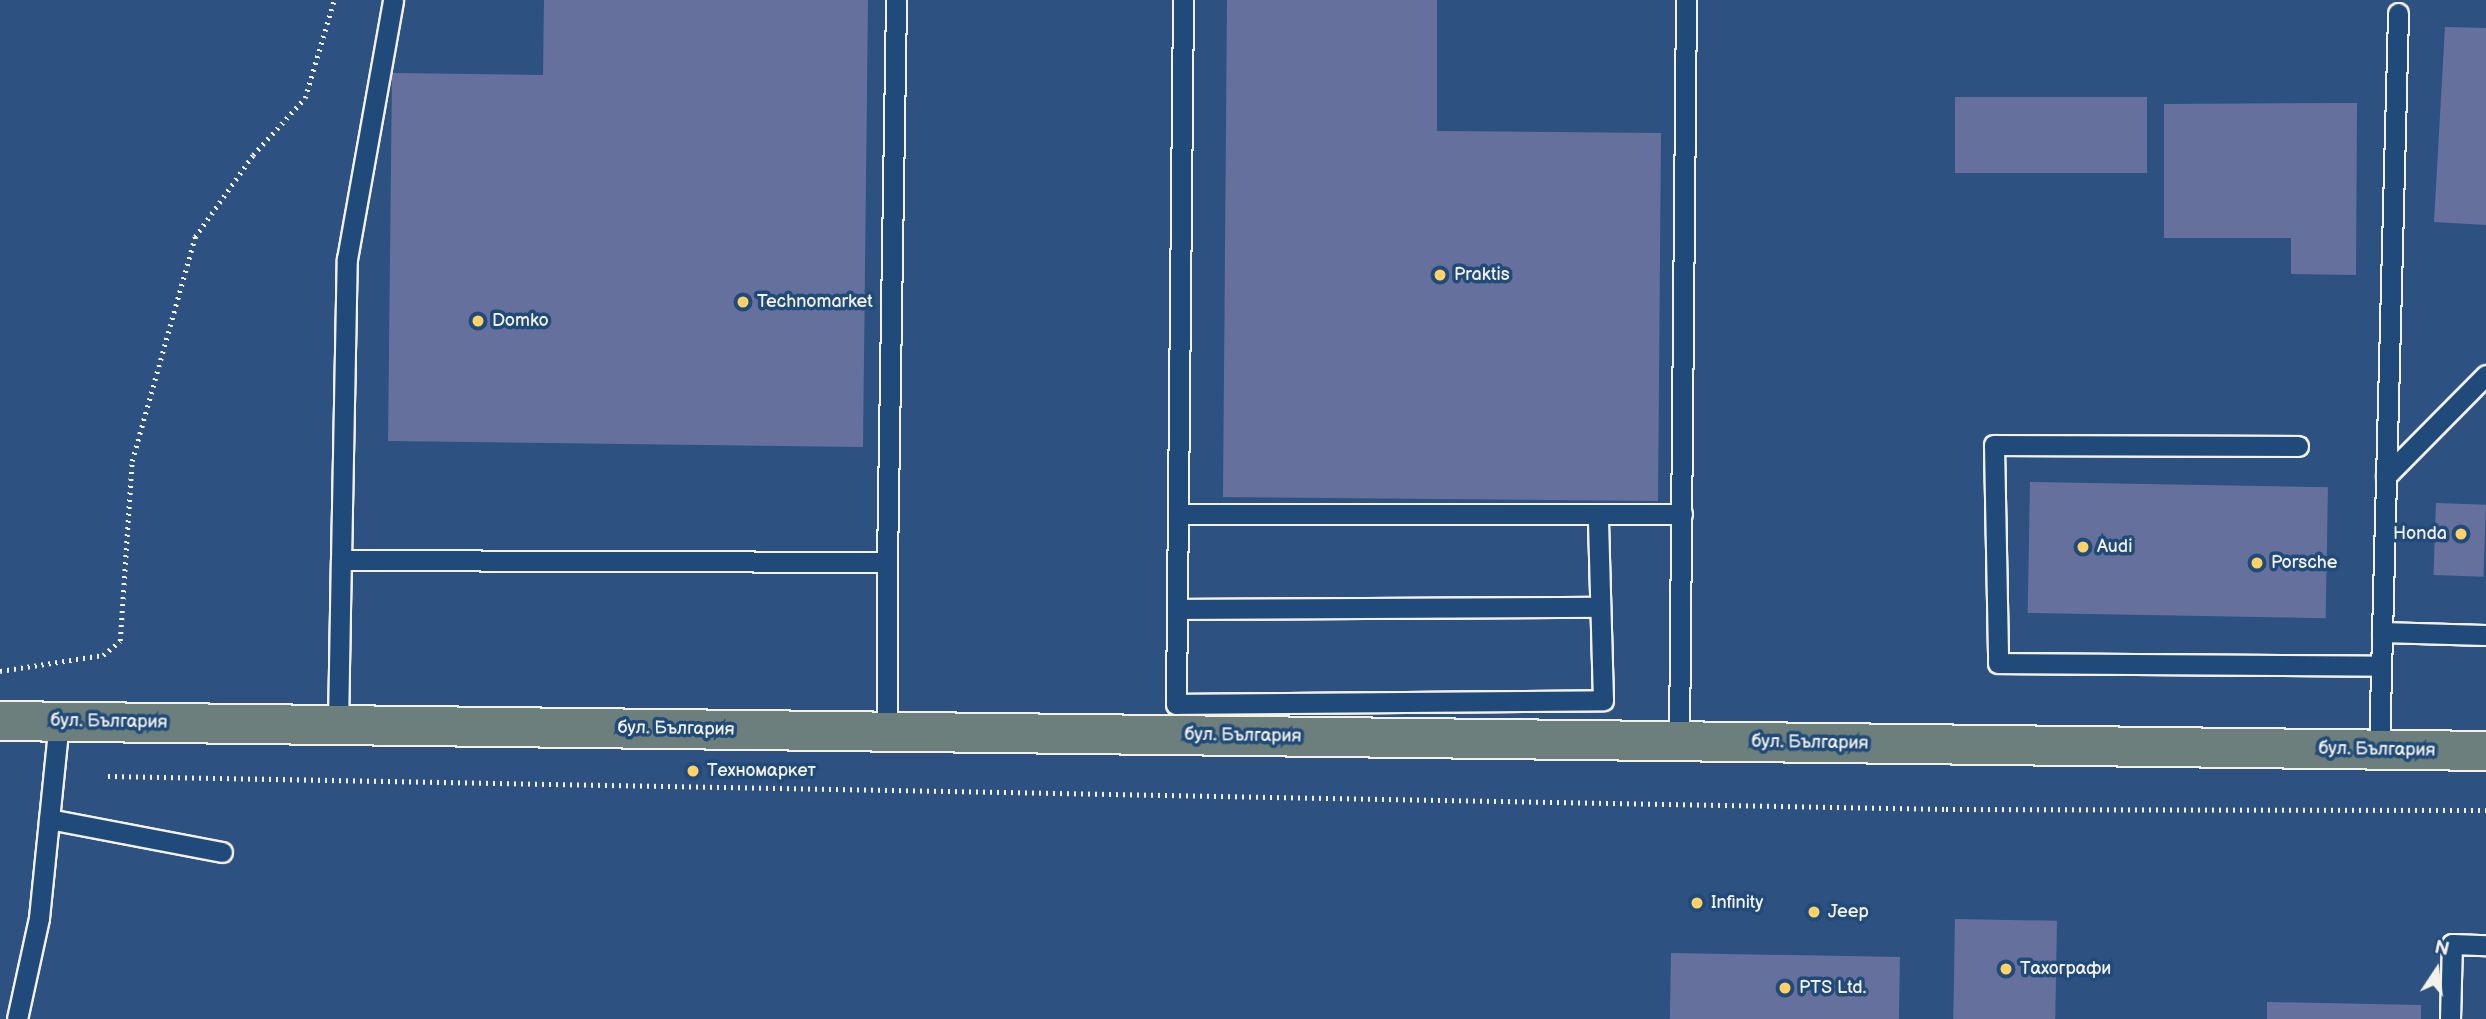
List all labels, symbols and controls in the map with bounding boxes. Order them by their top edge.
place label: Praktis [1454,264,1510,286]
marker: Praktis [1432,267,1448,283]
place label: Technomarket [757,291,873,313]
marker: Technomarket [735,294,751,310]
place label: Domko [492,310,549,332]
marker: Domko [470,313,486,329]
place label: Honda [2393,523,2447,545]
marker: Honda [2453,526,2469,542]
place label: Audi [2097,536,2132,558]
marker: Audi [2075,539,2091,555]
place label: Porsche [2271,552,2337,574]
marker: Porsche [2249,555,2265,571]
street label: бул. България [50,710,168,734]
street label: бул. България [617,717,735,741]
street label: бул. България [1184,724,1302,748]
street label: бул. България [1751,731,1869,755]
street label: бул. България [2318,738,2436,762]
place label: Техномаркет [707,760,816,782]
marker: Техномаркет [685,763,701,779]
place label: Infinity [1711,892,1764,914]
marker: Infinity [1689,895,1705,911]
place label: Jeep [1828,901,1869,923]
marker: Jeep [1806,904,1822,920]
north arrow [2402,935,2472,1005]
text: N [2432,936,2451,962]
place label: Тахографи [2020,958,2111,980]
marker: Тахографи [1998,961,2014,977]
place label: PTS Ltd. [1799,977,1866,999]
marker: PTS Ltd. [1777,980,1793,996]

